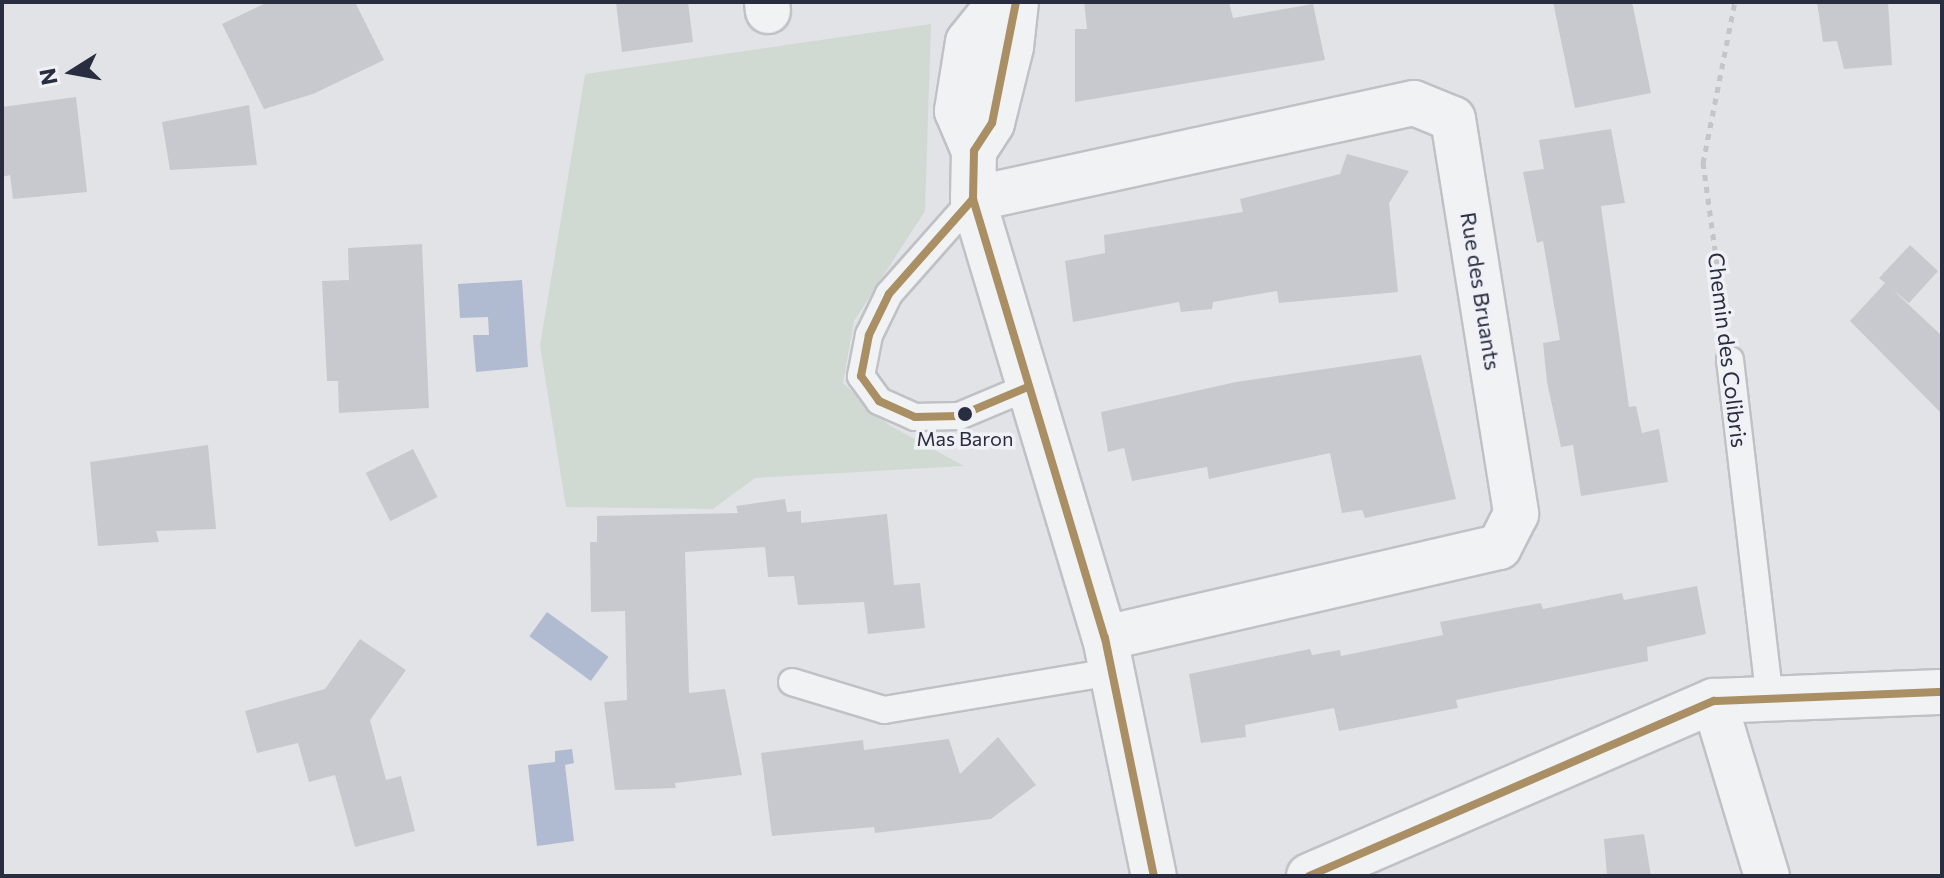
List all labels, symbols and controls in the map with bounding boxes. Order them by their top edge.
north arrow [32,32,112,112]
text: N [33,66,63,87]
street label: Rue des Bruants [1455,210,1507,372]
street label: Chemin des Colibris [1703,251,1753,449]
marker: Mas Baron [957,406,973,422]
place label: Mas Baron [917,426,1013,450]

